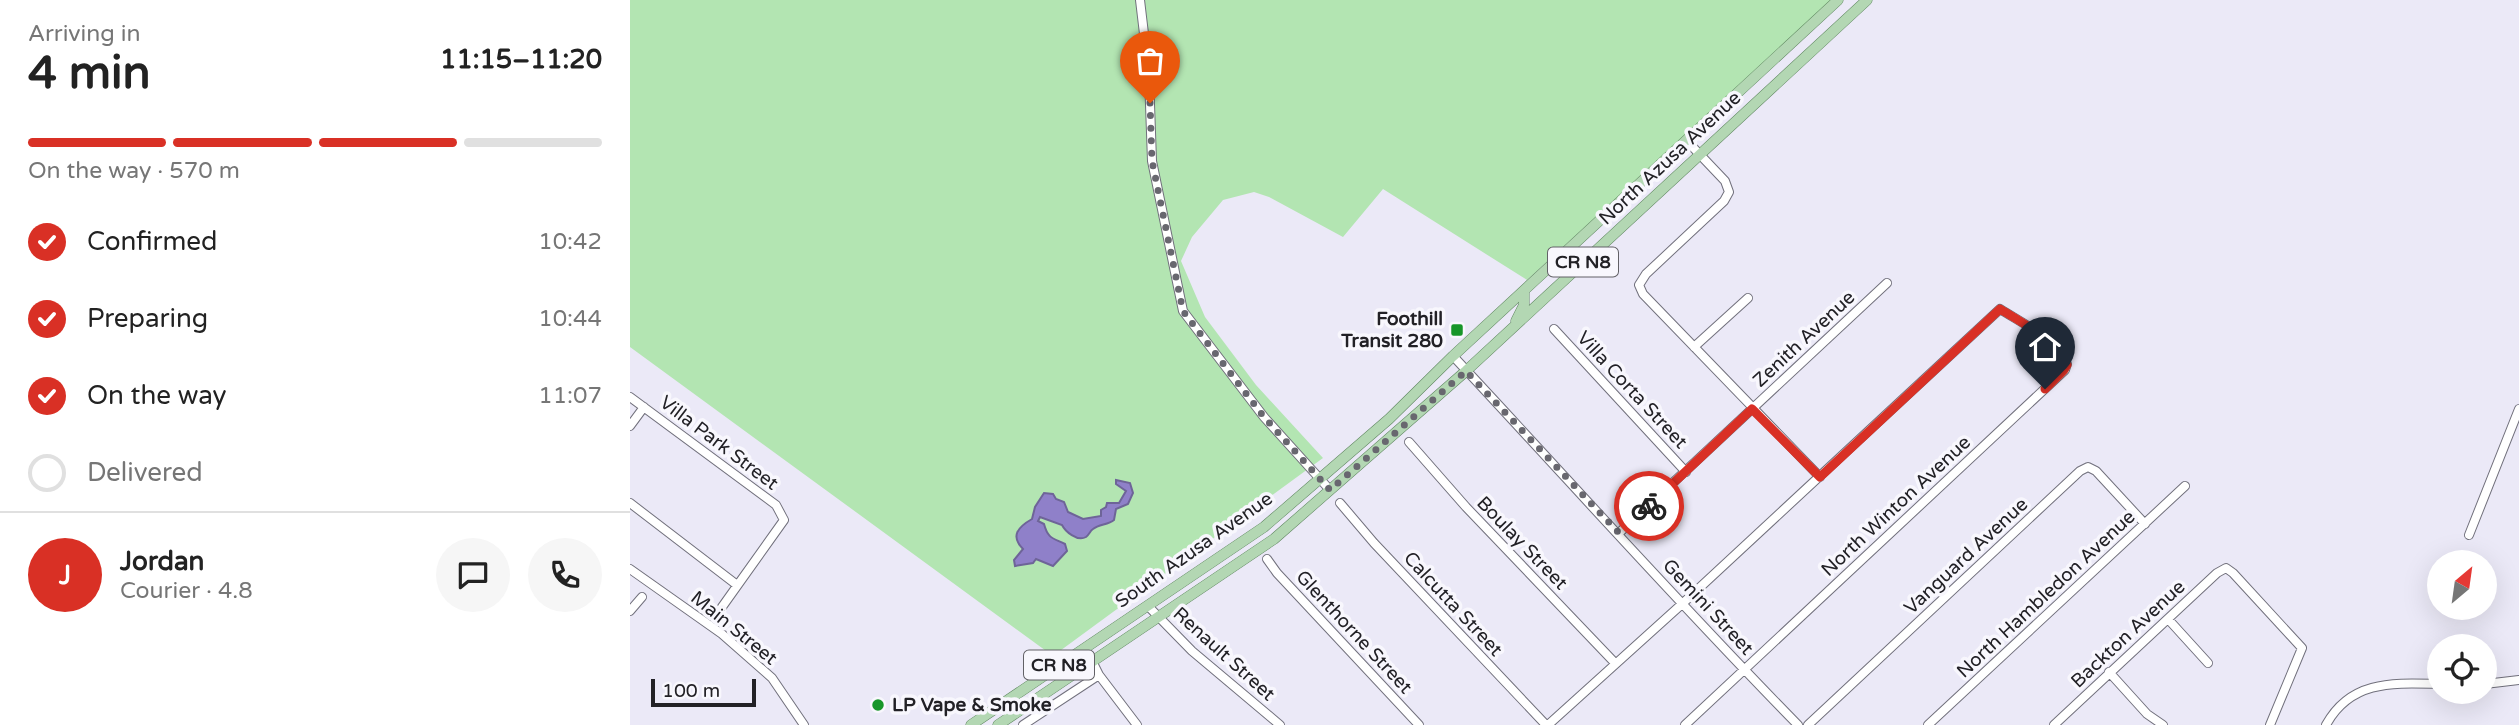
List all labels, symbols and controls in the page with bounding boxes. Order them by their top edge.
text: Arriving in [28,20,141,48]
pin [1120,31,1180,103]
icon: bag [1131,42,1169,80]
text: 11:15–11:20 [440,44,602,75]
text: 4 min [28,46,151,101]
street label: North Azusa Avenue [1595,87,1745,229]
text: On the way · 570 m [28,157,240,185]
icon: check [28,223,66,261]
text: Confirmed [87,226,217,257]
text: 10:42 [538,228,602,256]
road number: CR N8 [1548,248,1618,276]
street label: Zenith Avenue [1749,286,1859,392]
icon: check [28,300,66,338]
text: Preparing [87,303,208,334]
text: 10:44 [538,305,602,333]
place label: Foothill Transit 280 [1340,308,1443,352]
pin [2015,317,2075,389]
marker: Foothill Transit 280 [1449,322,1465,338]
street label: Villa Corta Street [1572,327,1692,453]
icon: home [2026,328,2064,366]
icon: check [28,377,66,415]
text: On the way [87,380,227,411]
text: 11:07 [538,382,602,410]
street label: Villa Park Street [655,391,783,495]
street label: North Winton Avenue [1817,431,1975,581]
text: Delivered [87,457,203,488]
courier [1614,471,1684,541]
street label: South Azusa Avenue [1111,487,1277,613]
icon: bike [1630,487,1668,525]
street label: Boulay Street [1472,492,1572,594]
street label: Vanguard Avenue [1900,493,2032,619]
street label: North Hambledon Avenue [1952,506,2140,682]
button: chat [436,538,510,612]
button: phone [528,538,602,612]
text: Jordan [120,546,204,577]
street label: Calcutta Street [1399,547,1507,661]
north arrow [2427,550,2497,620]
map controls [2427,550,2497,704]
street label: Gemini Street [1658,555,1758,659]
text: J [59,560,71,591]
street label: Glenthorne Street [1291,566,1417,698]
street label: Backton Avenue [2067,576,2189,692]
text: Courier · 4.8 [120,577,253,605]
street label: Main Street [686,587,782,669]
street label: Renault Street [1169,603,1279,705]
button: locate [2427,634,2497,704]
road number: CR N8 [1024,650,1094,680]
scale bar [651,676,756,708]
text: 100 m [662,680,720,702]
place label: LP Vape & Smoke [892,694,1052,717]
marker: LP Vape & Smoke [870,697,886,713]

